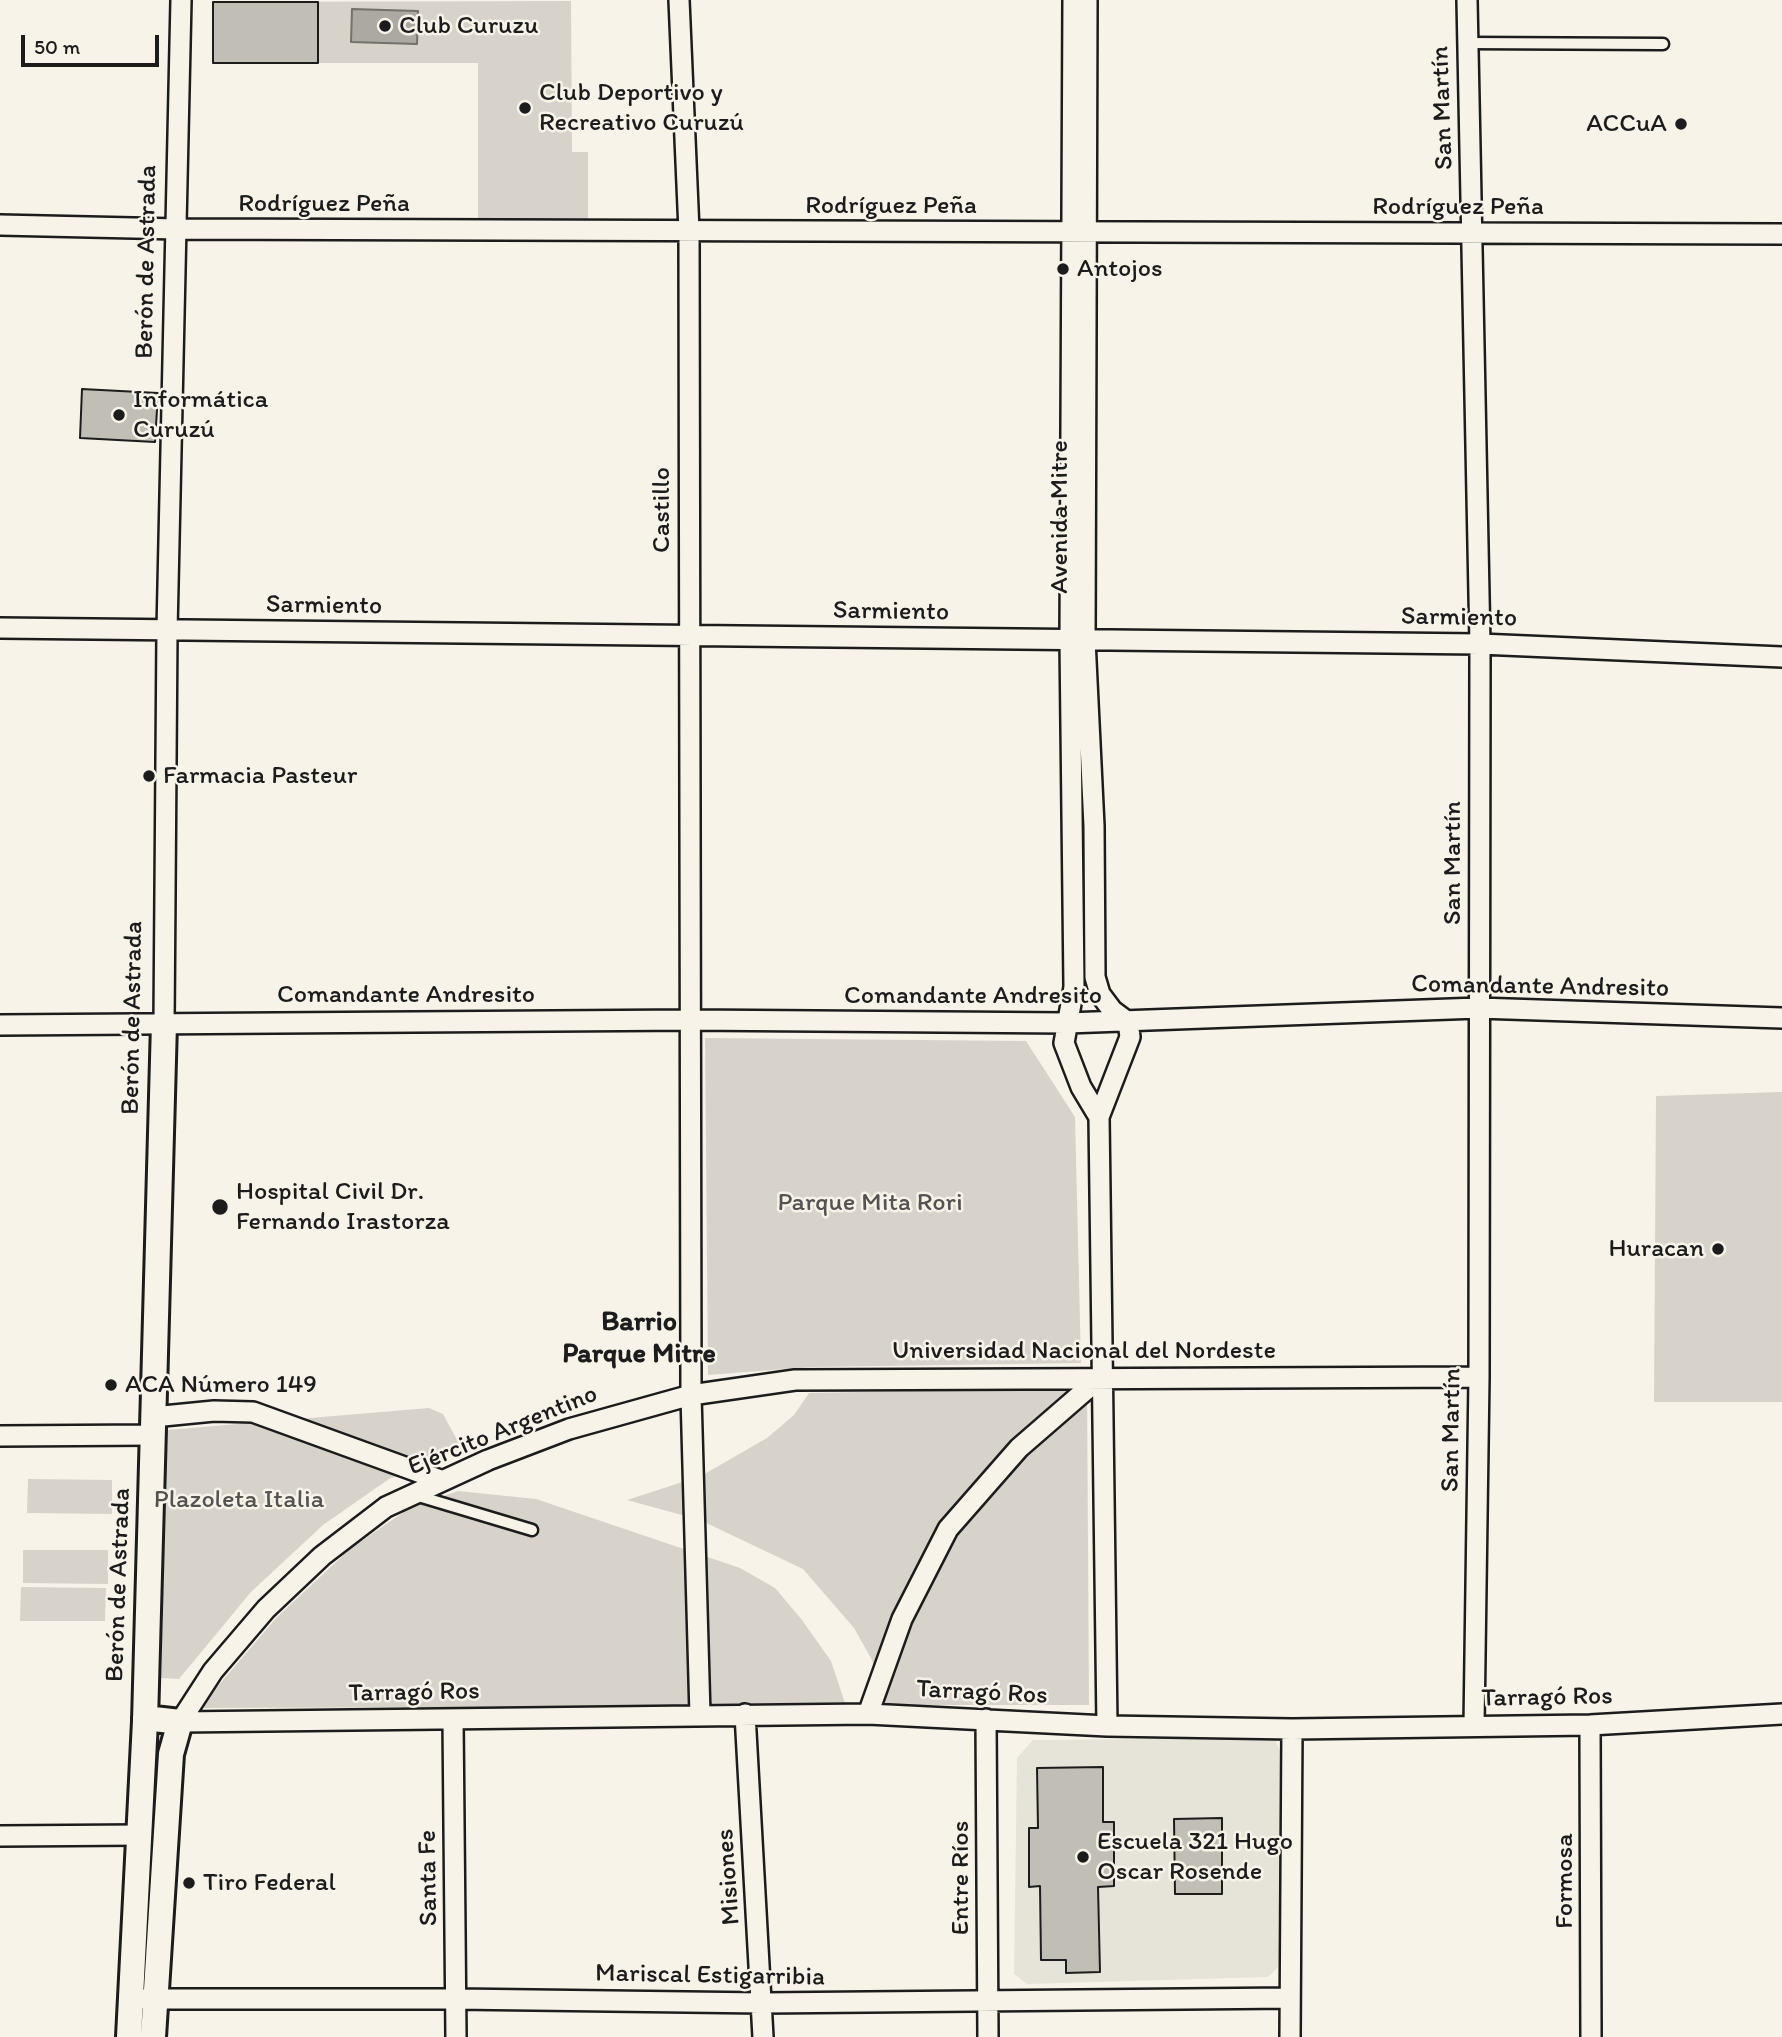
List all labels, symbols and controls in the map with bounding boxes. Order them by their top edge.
place label: Club Curuzu [399,10,538,42]
marker: Club Curuzu [377,18,393,34]
scale bar [24,21,163,65]
text: 50 m [34,34,80,59]
street label: San Martín [1425,45,1461,171]
place label: Club Deportivo y Recreativo Curuzú [539,77,744,138]
marker: Club Deportivo y Recreativo Curuzú [517,100,533,116]
place label: ACCuA [1586,108,1667,140]
marker: ACCuA [1673,116,1689,132]
street label: Berón de Astrada [130,165,164,359]
street label: Rodríguez Peña [238,188,410,220]
street label: Rodríguez Peña [805,190,977,222]
street label: Rodríguez Peña [1372,191,1544,223]
place label: Antojos [1077,253,1163,285]
marker: Antojos [1055,261,1071,277]
place label: Informática Curuzú [133,384,268,446]
marker: Informática Curuzú [111,407,127,423]
street label: Avenida Mitre [1044,440,1076,594]
street label: Castillo [646,467,678,553]
street label: Sarmiento [266,589,382,623]
street label: Sarmiento [833,595,949,629]
street label: Sarmiento [1401,601,1517,635]
place label: Farmacia Pasteur [163,760,357,792]
marker: Farmacia Pasteur [141,768,157,784]
street label: San Martín [1437,801,1469,925]
street label: Berón de Astrada [116,921,150,1115]
street label: Comandante Andresito [1411,969,1669,1005]
street label: Comandante Andresito [277,979,535,1011]
street label: Comandante Andresito [844,980,1102,1012]
place label: Hospital Civil Dr. Fernando Irastorza [236,1176,450,1238]
park label: Parque Mita Rori [777,1187,963,1219]
marker: Hospital Civil Dr. Fernando Irastorza [210,1197,230,1217]
place label: Huracan [1608,1233,1704,1265]
marker: Huracan [1710,1241,1726,1257]
district label: Barrio Parque Mitre [562,1306,716,1372]
street label: Universidad Nacional del Nordeste [892,1335,1276,1367]
street label: San Martín [1435,1368,1469,1492]
place label: ACA Número 149 [125,1369,317,1401]
marker: ACA Número 149 [103,1377,119,1393]
street label: Ejército Argentino [404,1379,602,1483]
park label: Plazoleta Italia [154,1484,324,1516]
street label: Berón de Astrada [100,1488,138,1682]
street label: Tarragó Ros [916,1674,1048,1712]
street label: Tarragó Ros [348,1676,480,1710]
street label: Tarragó Ros [1481,1681,1613,1715]
street label: Entre Ríos [945,1821,977,1935]
place label: Escuela 321 Hugo Oscar Rosende [1097,1826,1293,1888]
street label: Misiones [710,1828,748,1926]
street label: Santa Fe [413,1830,445,1926]
street label: Formosa [1549,1833,1581,1929]
marker: Escuela 321 Hugo Oscar Rosende [1075,1849,1091,1865]
place label: Tiro Federal [203,1867,336,1899]
marker: Tiro Federal [181,1875,197,1891]
street label: Mariscal Estigarribia [595,1958,825,1994]

